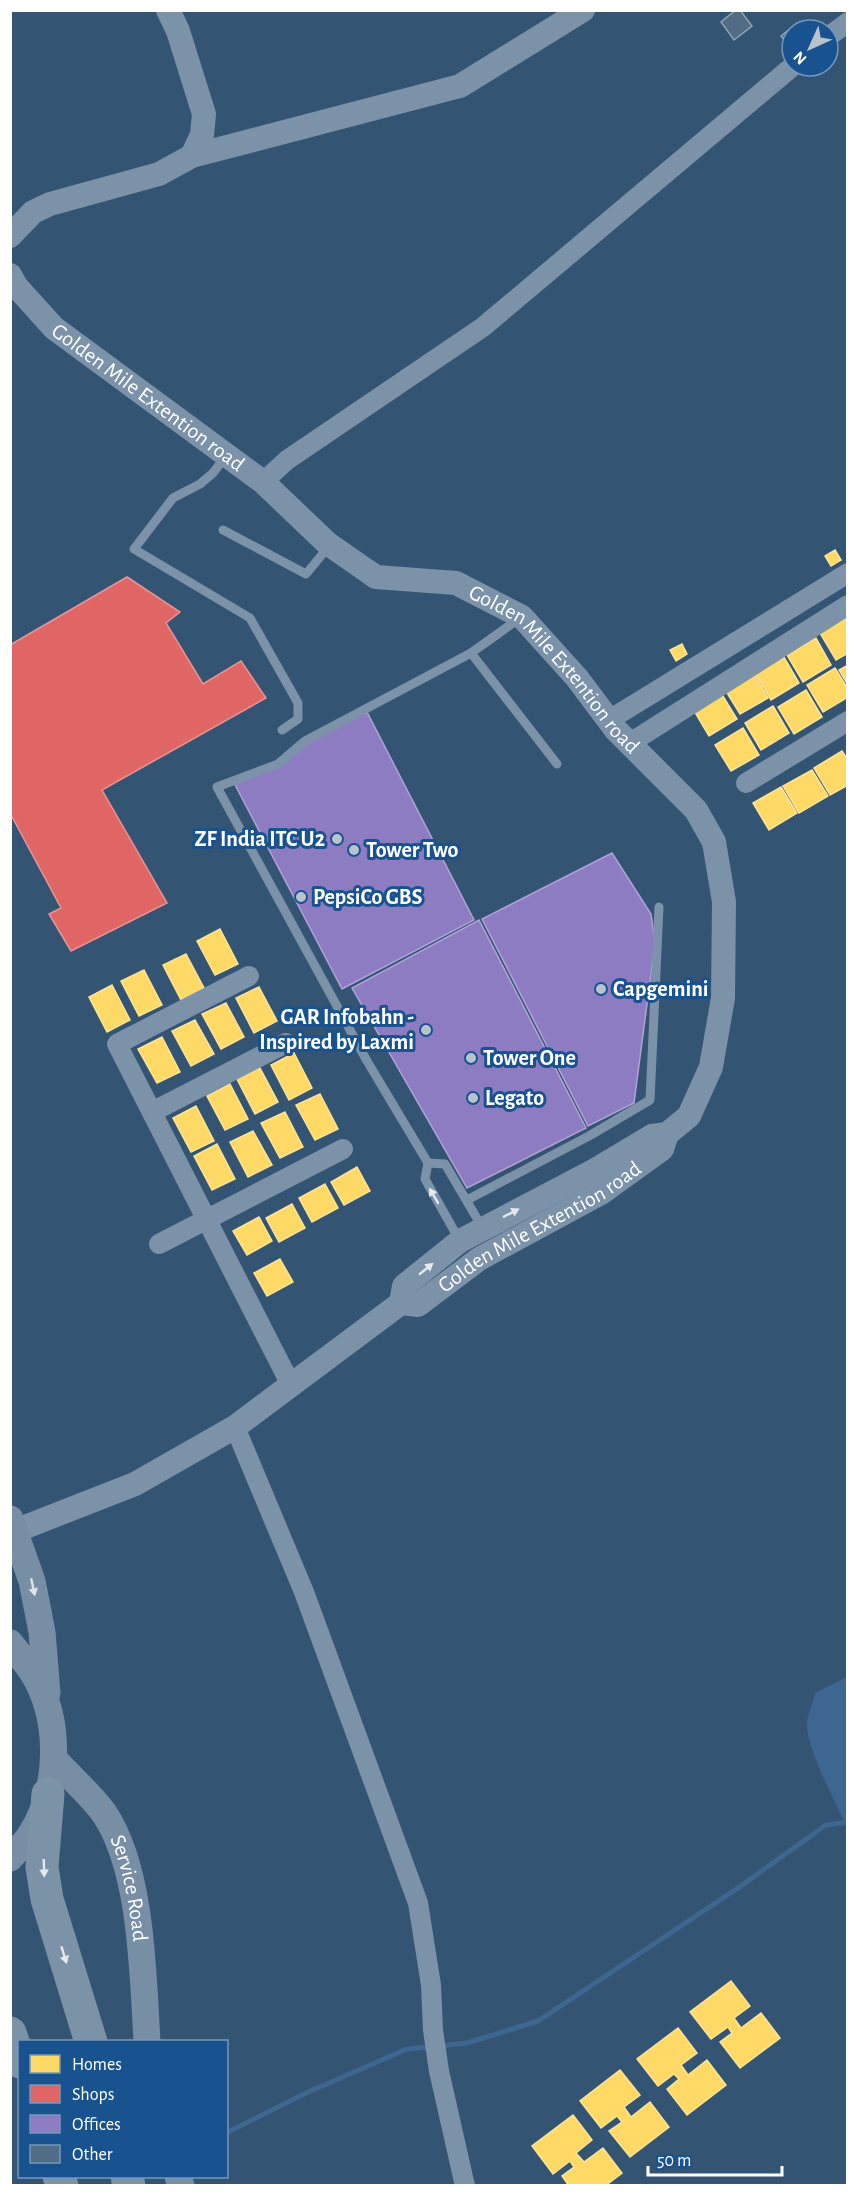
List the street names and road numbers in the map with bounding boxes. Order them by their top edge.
street label: Golden Mile Extention road [48,319,249,475]
street label: Golden Mile Extention road [465,581,644,758]
street label: Golden Mile Extention road [434,1157,645,1297]
street label: Service Road [106,1832,151,1942]

